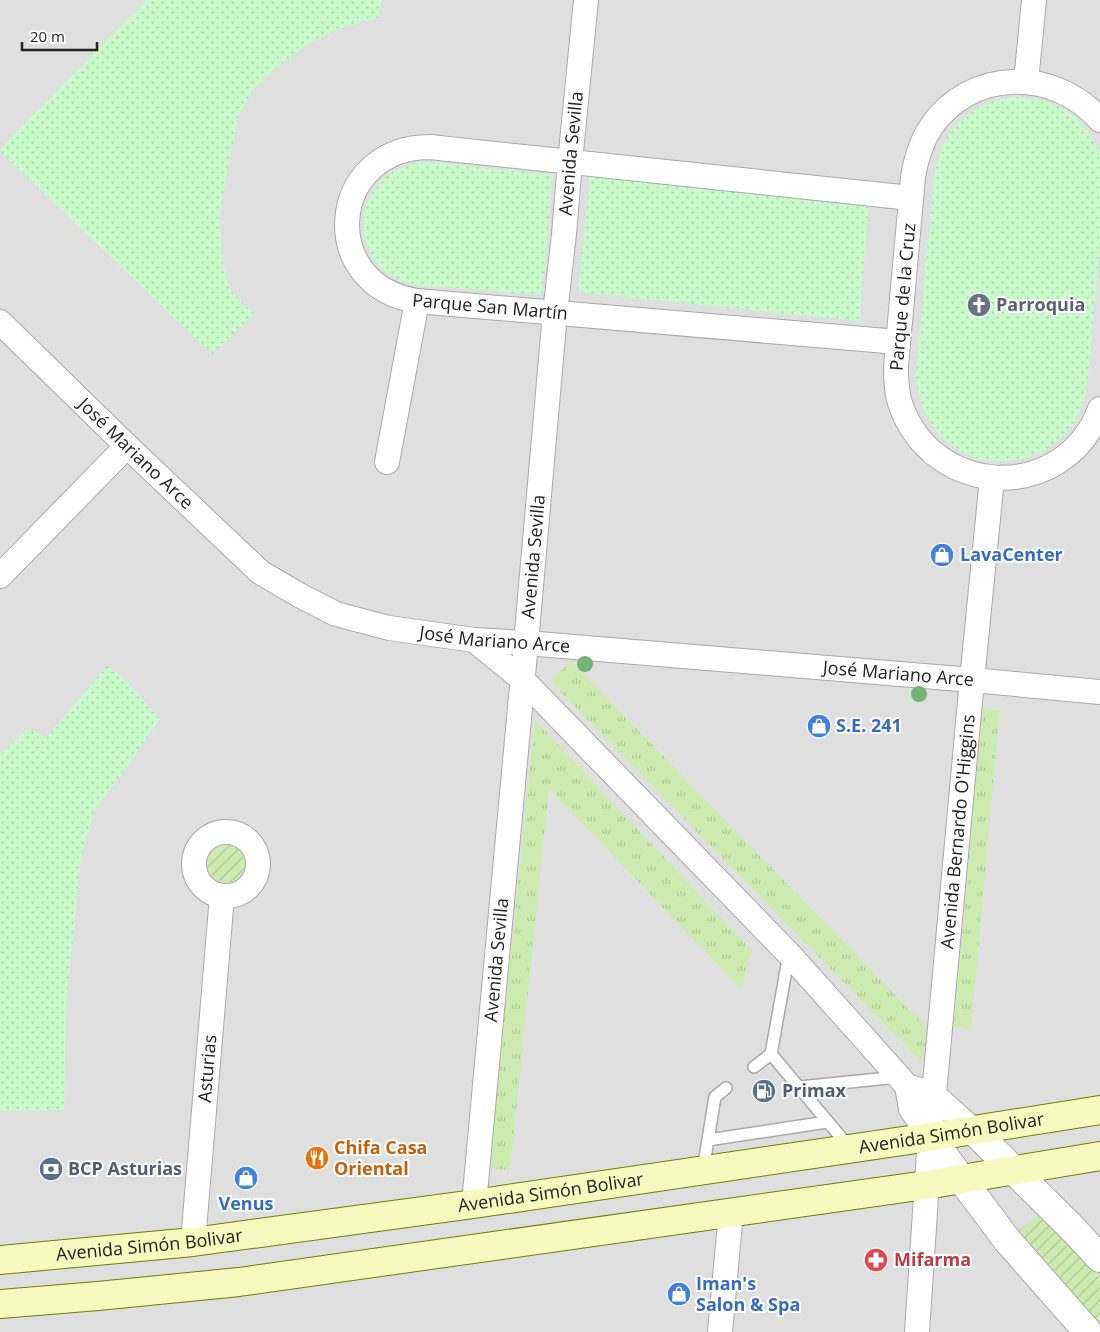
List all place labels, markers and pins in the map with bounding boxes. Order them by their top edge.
church icon: Parroquia [966,292,992,318]
place label: Parroquia [996,292,1085,316]
shop icon: LavaCenter [929,542,955,568]
place label: LavaCenter [960,542,1063,566]
shop icon: S.E. 241 [806,713,832,739]
place label: S.E. 241 [836,713,902,737]
fuel station icon: Primax [751,1078,777,1104]
place label: Primax [782,1078,847,1102]
place label: Chifa Casa Oriental [334,1135,427,1180]
restaurant icon: Chifa Casa Oriental [304,1145,330,1171]
bank icon: BCP Asturias [38,1156,64,1182]
place label: BCP Asturias [68,1156,182,1180]
shop icon: Venus [233,1165,259,1191]
place label: Venus [219,1191,274,1215]
pharmacy icon: Mifarma [863,1247,889,1273]
place label: Mifarma [894,1247,971,1271]
place label: Iman's Salon & Spa [696,1271,800,1316]
shop icon: Iman's Salon & Spa [666,1281,692,1307]

